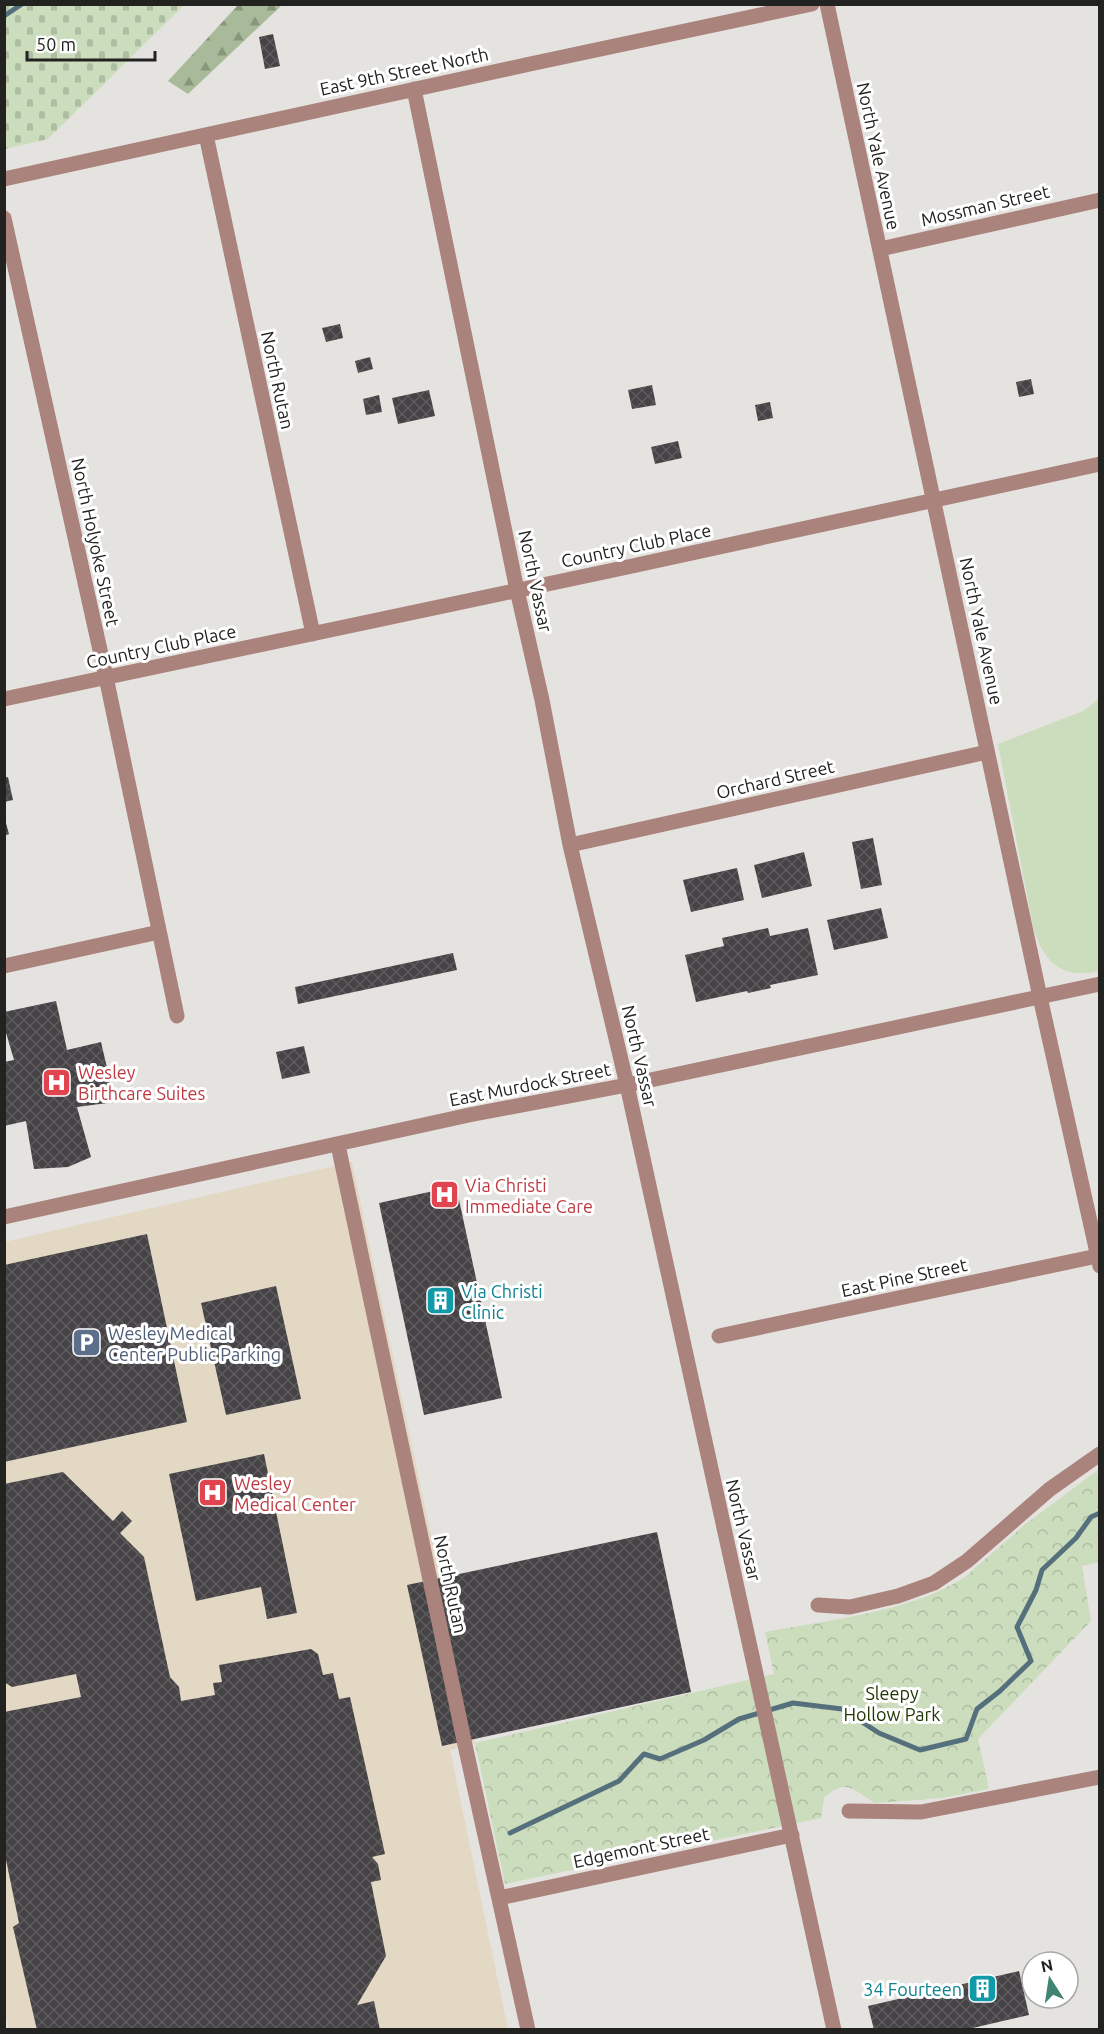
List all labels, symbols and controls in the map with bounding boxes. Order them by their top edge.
scale bar [27,24,154,62]
text: 50 m [36,34,76,54]
street label: East 9th Street North [318,43,490,99]
street label: North Yale Avenue [854,80,904,232]
street label: Mossman Street [919,180,1051,230]
street label: North Rutan [258,329,298,431]
street label: North Holyoke Street [68,456,124,628]
street label: Country Club Place [559,519,713,571]
street label: North Vassar [515,528,557,634]
street label: North Yale Avenue [957,555,1007,707]
street label: Country Club Place [84,620,238,672]
street label: Orchard Street [714,756,836,802]
street label: North Vassar [619,1003,661,1109]
street label: East Murdock Street [448,1059,612,1109]
place label: Wesley Birthcare Suites [78,1062,205,1103]
hospital icon: Wesley Birthcare Suites [41,1066,73,1098]
place label: Via Christi Immediate Care [465,1175,593,1216]
hospital icon: Via Christi Immediate Care [428,1179,460,1211]
street label: East Pine Street [839,1254,969,1300]
place label: Via Christi Clinic [461,1281,543,1322]
building icon: Via Christi Clinic [424,1285,456,1317]
place label: Wesley Medical Center Public Parking [108,1323,281,1364]
parking icon: Wesley Medical Center Public Parking [71,1327,103,1359]
place label: Wesley Medical Center [234,1473,356,1514]
hospital icon: Wesley Medical Center [197,1477,229,1509]
street label: North Vassar [723,1477,765,1583]
street label: North Rutan [431,1533,471,1635]
park label: Sleepy Hollow Park [844,1683,940,1724]
street label: Edgemont Street [571,1823,711,1871]
north arrow [1020,1950,1080,2010]
text: N [1039,1955,1055,1975]
building icon: 34 Fourteen [967,1973,999,2005]
place label: 34 Fourteen [863,1979,962,1999]

